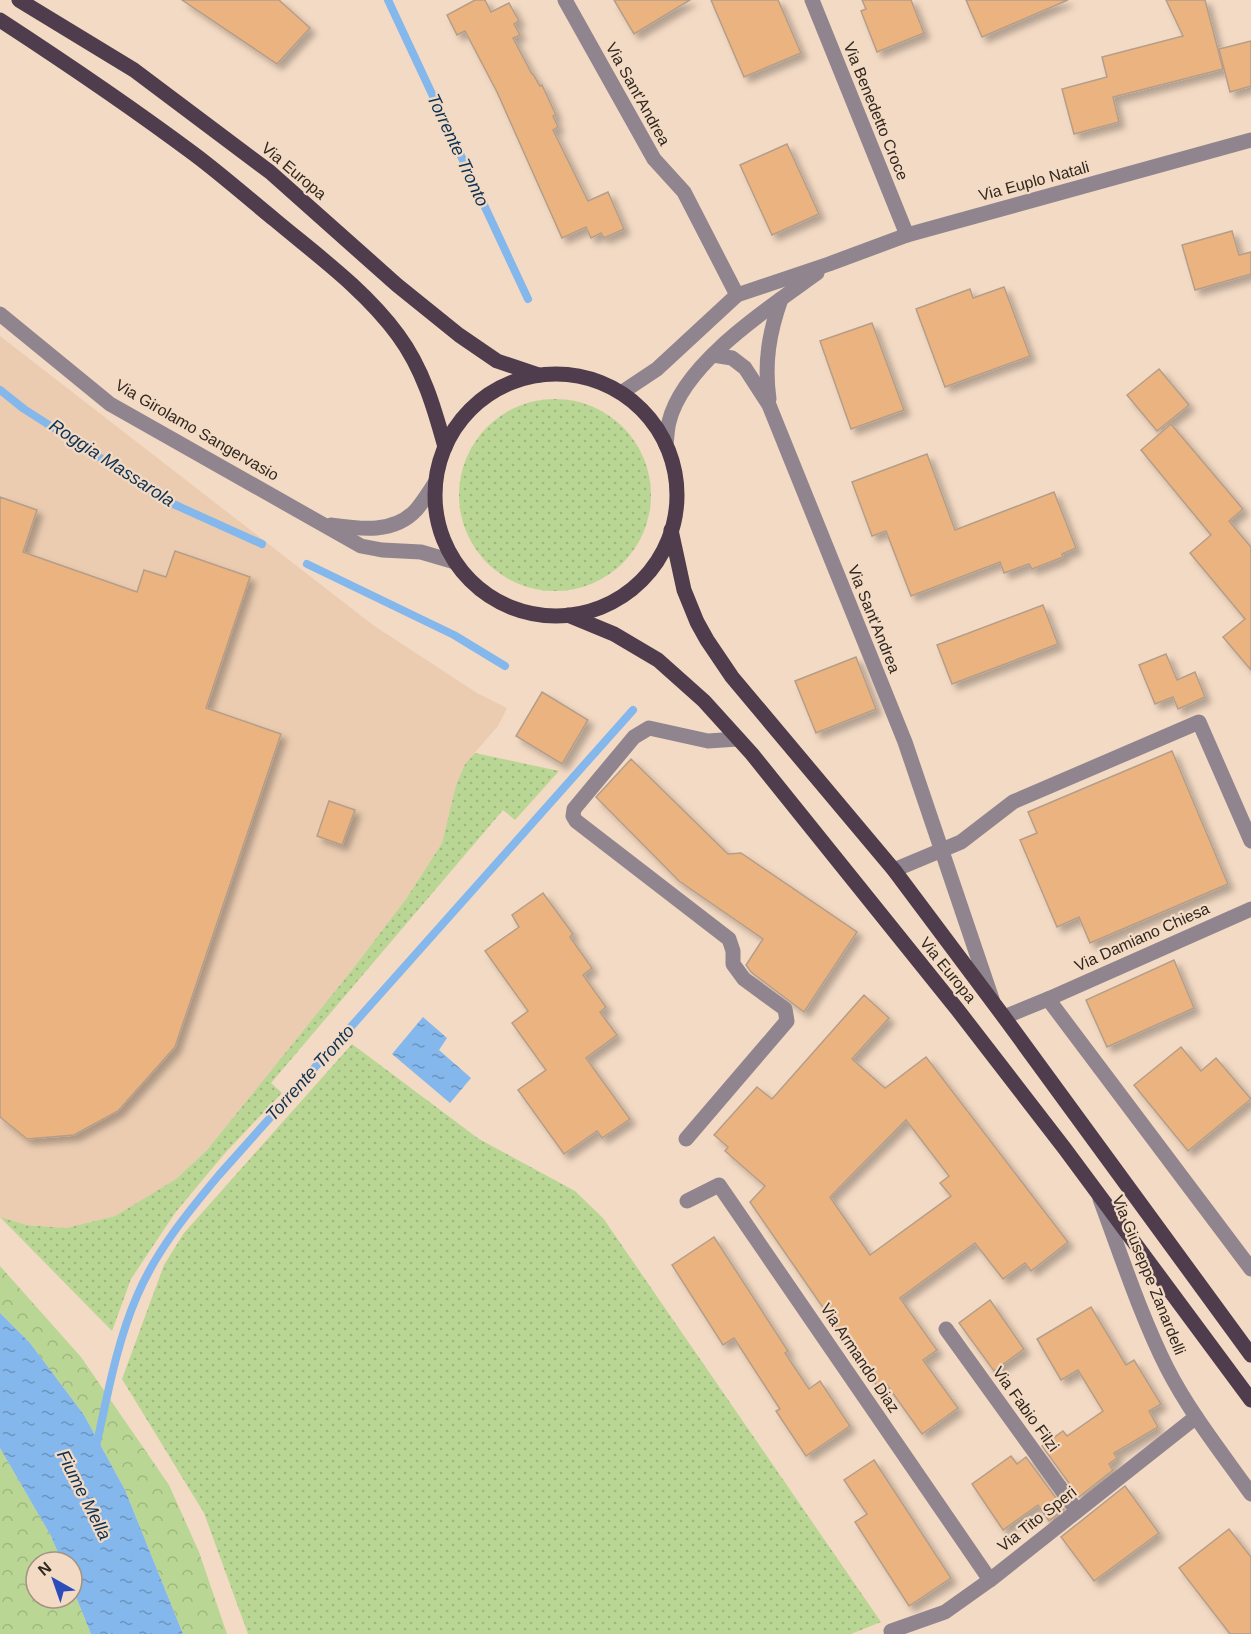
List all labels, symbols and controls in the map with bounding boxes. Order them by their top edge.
street label: Via Sant'Andrea [603,40,673,148]
street label: Via Benedetto Croce [841,40,912,183]
water label: Torrente Tronto [423,90,493,210]
street label: Via Europa [258,139,330,203]
street label: Via Euplo Natali [977,158,1091,204]
street label: Via Girolamo Sangervasio [112,376,282,484]
water label: Roggia Massarola [46,415,178,511]
street label: Via Sant'Andrea [845,563,903,676]
street label: Via Damiano Chiesa [1072,900,1212,974]
street label: Via Europa [917,934,979,1006]
water label: Torrente Tronto [262,1021,358,1125]
street label: Via Giuseppe Zanardelli [1109,1193,1189,1357]
street label: Via Armando Diaz [817,1300,903,1416]
street label: Via Fabio Filzi [990,1363,1062,1455]
water label: Fiume Mella [53,1447,115,1543]
street label: Via Tito Speri [994,1483,1080,1555]
north arrow [24,1550,84,1610]
text: N [35,1559,55,1579]

